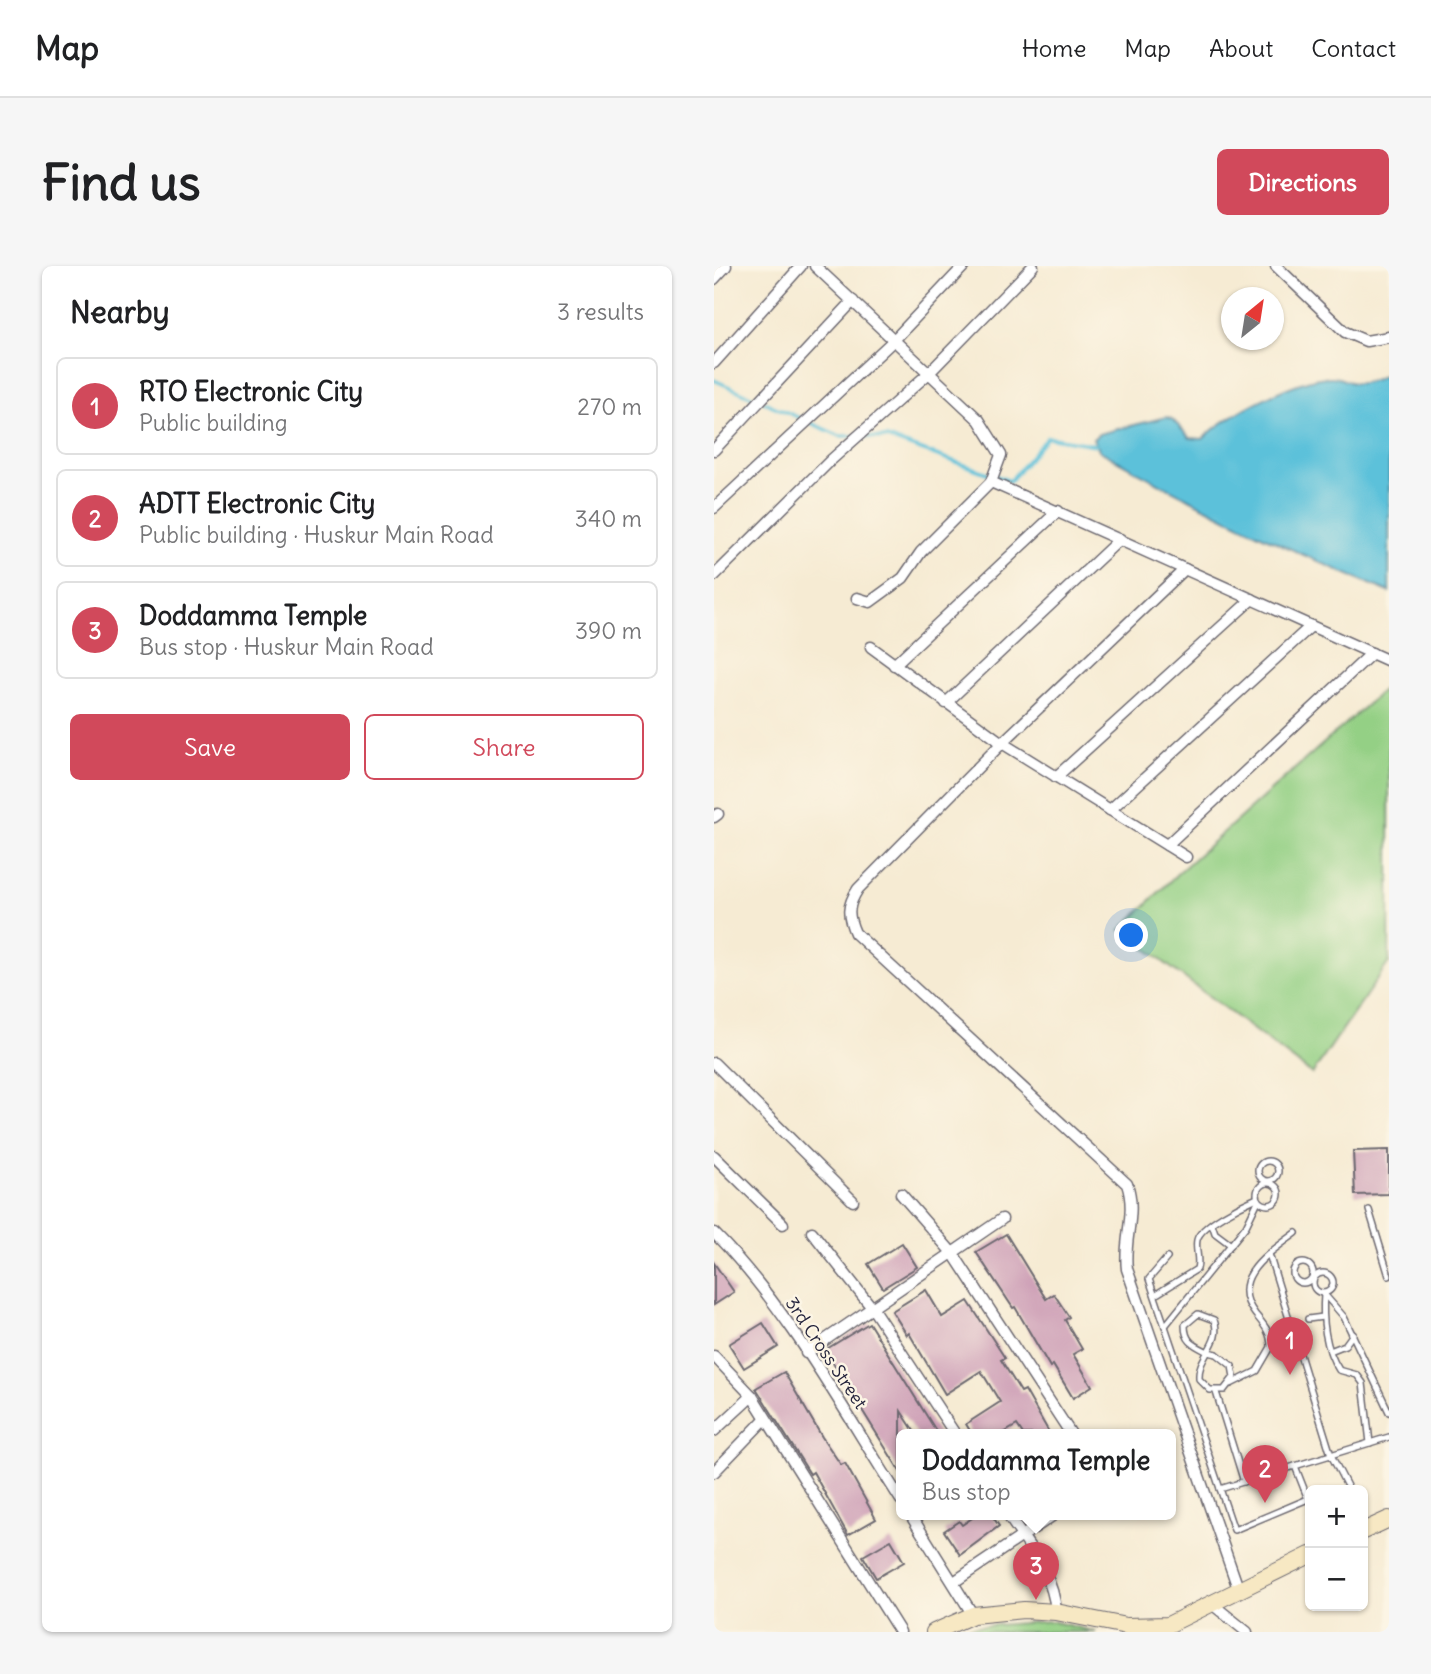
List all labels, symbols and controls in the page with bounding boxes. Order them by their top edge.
text: Map [35,27,99,69]
text: Home [1022,33,1086,63]
text: Map [1124,33,1171,63]
text: About [1209,33,1273,63]
text: Contact [1311,33,1396,63]
button: Directions [1217,149,1389,215]
text: Find us [42,152,200,213]
north arrow [1221,287,1284,350]
text: Nearby [70,293,170,331]
text: 3 results [557,297,644,326]
text: RTO Electronic City [139,375,363,408]
text: 1 [90,392,100,421]
text: 270 m [577,392,642,421]
text: Public building [139,408,288,437]
text: ADTT Electronic City [139,487,375,520]
text: 2 [89,504,101,533]
text: 340 m [575,504,642,533]
text: Public building · Huskur Main Road [139,520,494,549]
text: Doddamma Temple [139,599,367,632]
text: 3 [88,616,102,645]
text: 390 m [575,616,642,645]
text: Bus stop · Huskur Main Road [139,632,434,661]
button: Save [70,714,350,780]
button: Share [364,714,644,780]
your location [1114,918,1148,952]
street label: 3rd Cross Street [781,1292,872,1413]
pin: 1 [1267,1317,1313,1375]
popup [896,1429,1176,1520]
text: Doddamma Temple [922,1444,1150,1477]
pin: 2 [1242,1445,1288,1503]
text: Bus stop [922,1477,1011,1506]
map controls [1305,1485,1368,1611]
button: + [1305,1485,1368,1548]
pin: 3 [1013,1542,1059,1600]
button: − [1305,1548,1368,1611]

